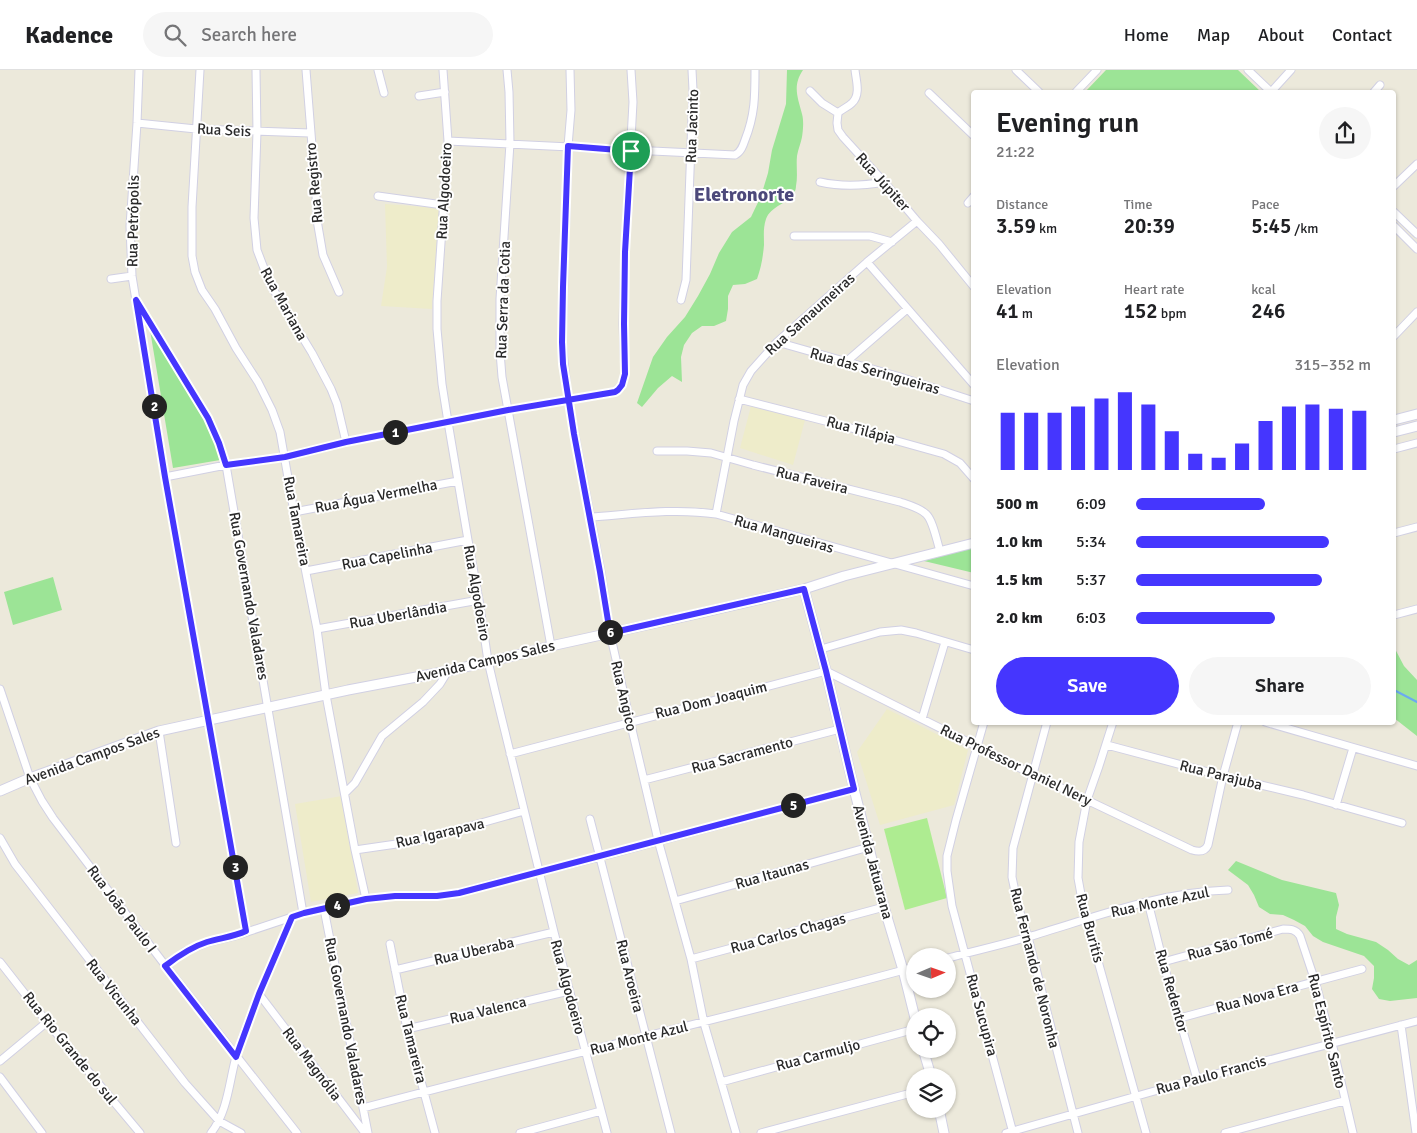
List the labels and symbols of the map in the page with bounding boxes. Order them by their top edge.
street label: Rua Jacinto [682,88,702,163]
street label: Rua Seis [196,120,252,140]
pin [610,130,652,172]
street label: Rua Registro [301,142,326,224]
street label: Rua Algodoeiro [432,142,456,240]
street label: Rua Júpiter [852,149,914,215]
street label: Rua Petrópolis [123,174,143,267]
district label: Eletronorte [694,182,794,207]
street label: Rua Serra da Cotia [492,241,514,359]
street label: Rua Mariana [257,264,311,344]
street label: Rua Samaumeiras [761,269,859,359]
street label: Rua das Seringueiras [808,344,942,398]
pin: 2 [142,394,166,418]
street label: Rua Tilápia [824,412,898,448]
pin: 1 [382,420,408,444]
street label: Rua Faveira [774,462,850,498]
street label: Rua Água Vermelha [313,474,439,517]
street label: Rua Tamareira [279,475,315,567]
street label: Rua Governando Valadares [225,511,273,682]
street label: Rua Mangueiras [732,511,836,557]
street label: Rua Capelinha [340,538,434,574]
street label: Rua Algodoeiro [460,544,494,643]
street label: Rua Uberlândia [348,598,448,632]
pin: 6 [598,620,622,644]
street label: Avenida Campos Sales [414,636,557,686]
street label: Rua Angico [607,659,641,733]
street label: Rua Dom Joaquim [653,677,769,723]
street label: Rua Professor Daniel Nery [937,720,1095,810]
street label: Avenida Campos Sales [22,723,162,789]
street label: Rua Sacramento [689,733,795,777]
street label: Rua Parajuba [1178,756,1264,794]
pin: 5 [780,792,806,818]
street label: Avenida Jatuarana [849,803,897,921]
street label: Rua Igarapava [394,814,486,852]
pin: 3 [222,854,248,880]
street label: Rua Itaunas [733,855,811,893]
street label: Rua João Paulo I [83,862,161,956]
street label: Rua Monte Azul [1109,883,1211,921]
street label: Rua Fernando de Noronha [1006,886,1064,1050]
street label: Rua Buritís [1072,891,1108,965]
pin: 4 [324,892,350,918]
street label: Rua Carlos Chagas [728,909,848,957]
street label: Rua São Tomé [1185,924,1275,964]
street label: Rua Uberaba [432,933,516,969]
street label: Rua Governando Valadares [321,936,371,1107]
street label: Rua Algodoeiro [547,938,589,1036]
street label: Rua Aroeira [612,938,648,1014]
street label: Rua Redentor [1151,947,1193,1035]
north arrow [906,948,956,998]
street label: Rua Vicunha [82,955,146,1029]
street label: Rua Sucupira [962,972,1002,1058]
street label: Rua Espírito Santo [1304,972,1350,1091]
street label: Rua Nova Era [1214,977,1300,1017]
street label: Rua Rio Grande do sul [19,988,121,1108]
street label: Rua Valenca [448,992,528,1028]
street label: Rua Tamareira [391,993,431,1085]
street label: Rua Monte Azul [588,1017,690,1059]
street label: Rua Magnólia [279,1024,345,1104]
street label: Rua Carmuljo [774,1035,862,1075]
street label: Rua Paulo Francis [1154,1051,1269,1098]

